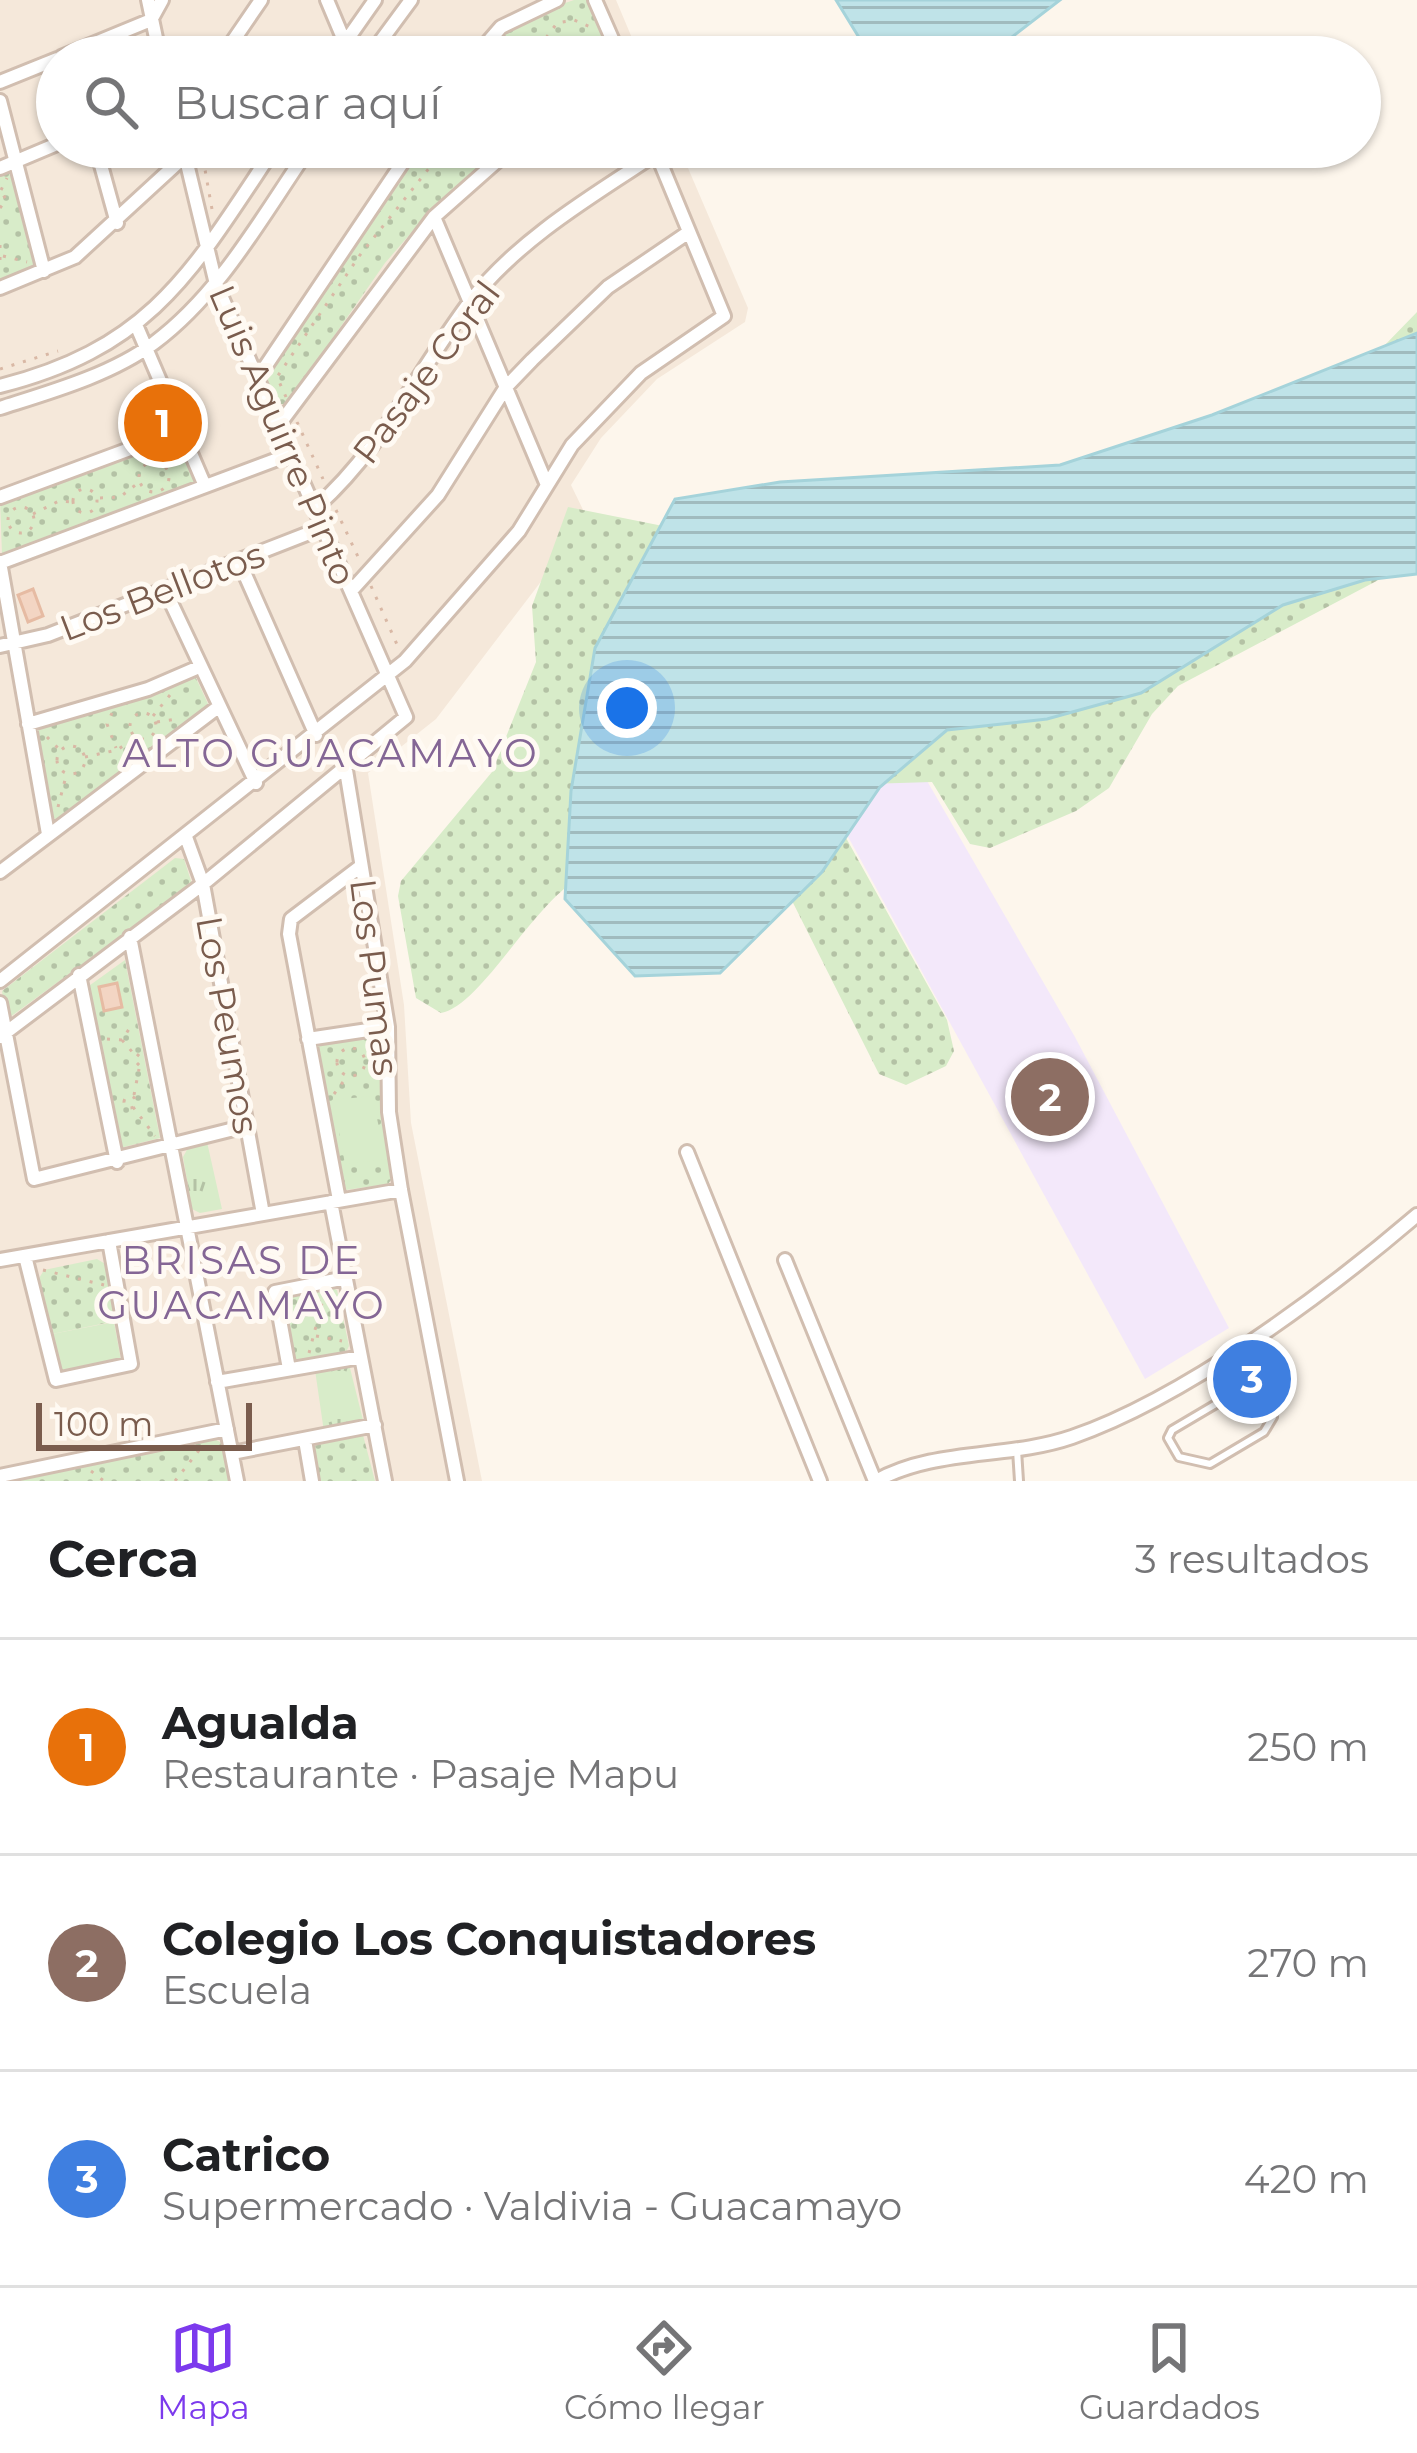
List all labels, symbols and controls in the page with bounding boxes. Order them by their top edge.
search box [36,36,1381,168]
icon: search [78,69,144,135]
text: Buscar aquí [174,75,441,130]
street label: Pasaje Coral [343,272,509,472]
street label: Luis Aguirre Pinto [200,278,366,592]
pin: 1 [124,378,202,468]
street label: Los Bellotos [54,532,270,650]
your location [597,678,657,738]
district label: ALTO GUACAMAYO [122,729,540,777]
street label: Los Pumas [341,876,409,1078]
street label: Los Peumos [187,913,269,1137]
pin: 2 [1011,1052,1089,1142]
district label: BRISAS DE GUACAMAYO [97,1236,387,1329]
pin: 3 [1213,1334,1291,1424]
scale bar [36,1397,252,1450]
text: 100 m [54,1404,153,1444]
text: Cerca [48,1528,199,1590]
text: 3 resultados [1135,1535,1369,1583]
text: Agualda [162,1695,359,1750]
text: 1 [79,1723,95,1771]
text: 250 m [1247,1723,1369,1771]
text: Restaurante · Pasaje Mapu [162,1750,679,1798]
text: Colegio Los Conquistadores [162,1911,816,1966]
text: 2 [75,1939,99,1987]
text: 270 m [1247,1939,1369,1987]
text: Escuela [162,1966,312,2014]
text: Catrico [162,2127,330,2182]
text: 3 [75,2155,99,2203]
text: 420 m [1244,2155,1369,2203]
text: Supermercado · Valdivia - Guacamayo [162,2182,902,2230]
tab: Mapa [157,2315,250,2427]
tab: Cómo llegar [564,2315,765,2427]
tab: Guardados [1079,2315,1260,2427]

